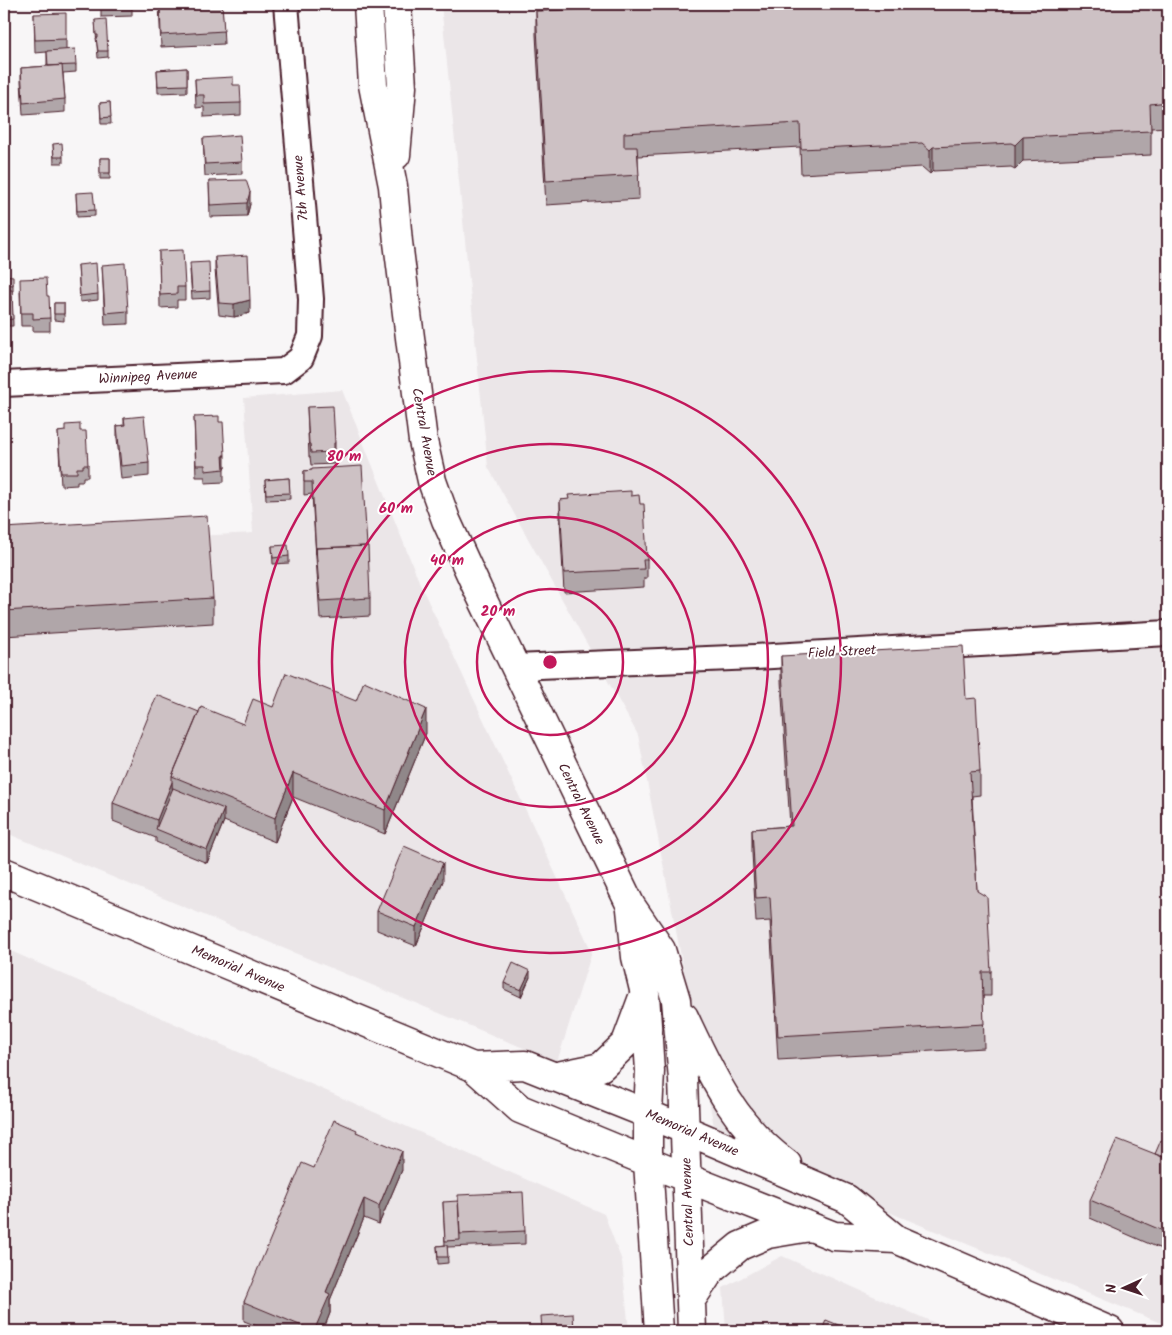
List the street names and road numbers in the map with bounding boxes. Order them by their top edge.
street label: 7th Avenue [287,153,315,222]
street label: Winnipeg Avenue [98,363,199,391]
street label: Central Avenue [405,386,443,478]
street label: Field Street [807,639,877,665]
street label: Central Avenue [552,759,611,849]
street label: Memorial Avenue [188,939,289,999]
street label: Memorial Avenue [642,1103,743,1163]
street label: Central Avenue [675,1156,701,1247]

